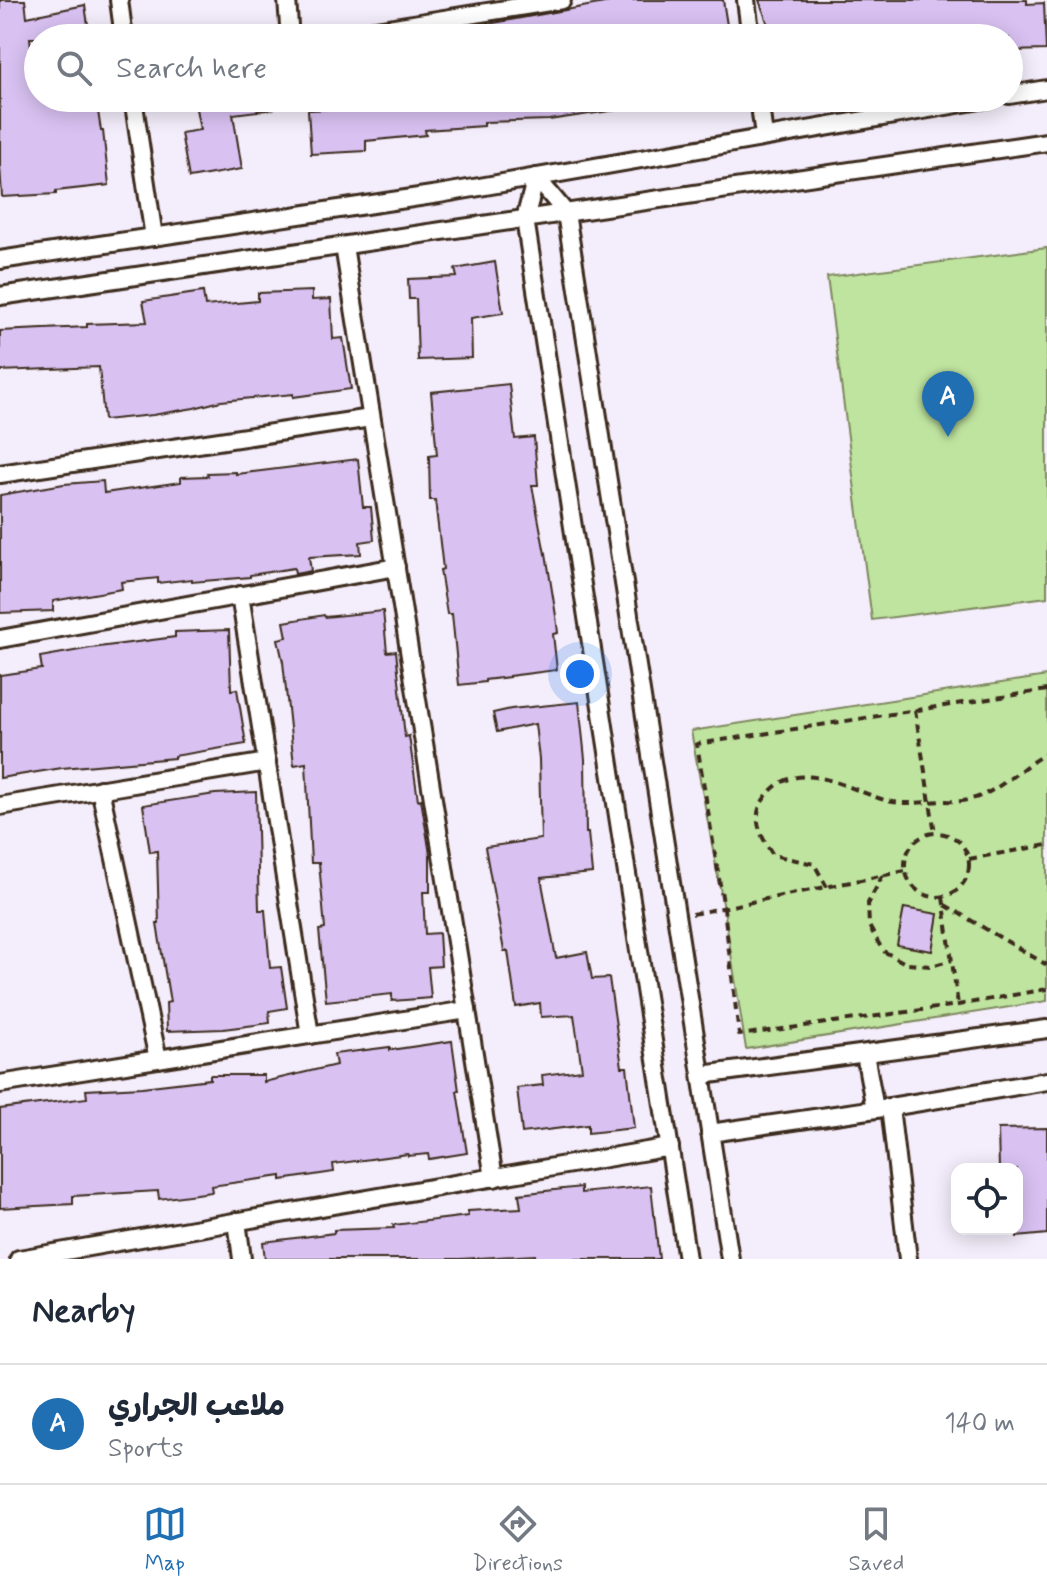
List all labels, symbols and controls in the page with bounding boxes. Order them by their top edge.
search box [24,24,1023,112]
icon: search [52,46,96,90]
text: Search here [116,49,267,88]
pin: A [922,371,974,437]
your location [560,654,600,694]
map controls [951,1163,1023,1235]
button: locate [951,1163,1023,1235]
text: Nearby [32,1289,136,1334]
text: ملاعب الجراري [108,1387,285,1426]
text: A [49,1407,67,1441]
text: 140 m [944,1407,1015,1441]
text: Sports [108,1432,183,1466]
tab: Map [143,1502,187,1578]
tab: Directions [472,1502,563,1578]
tab: Saved [849,1502,904,1578]

